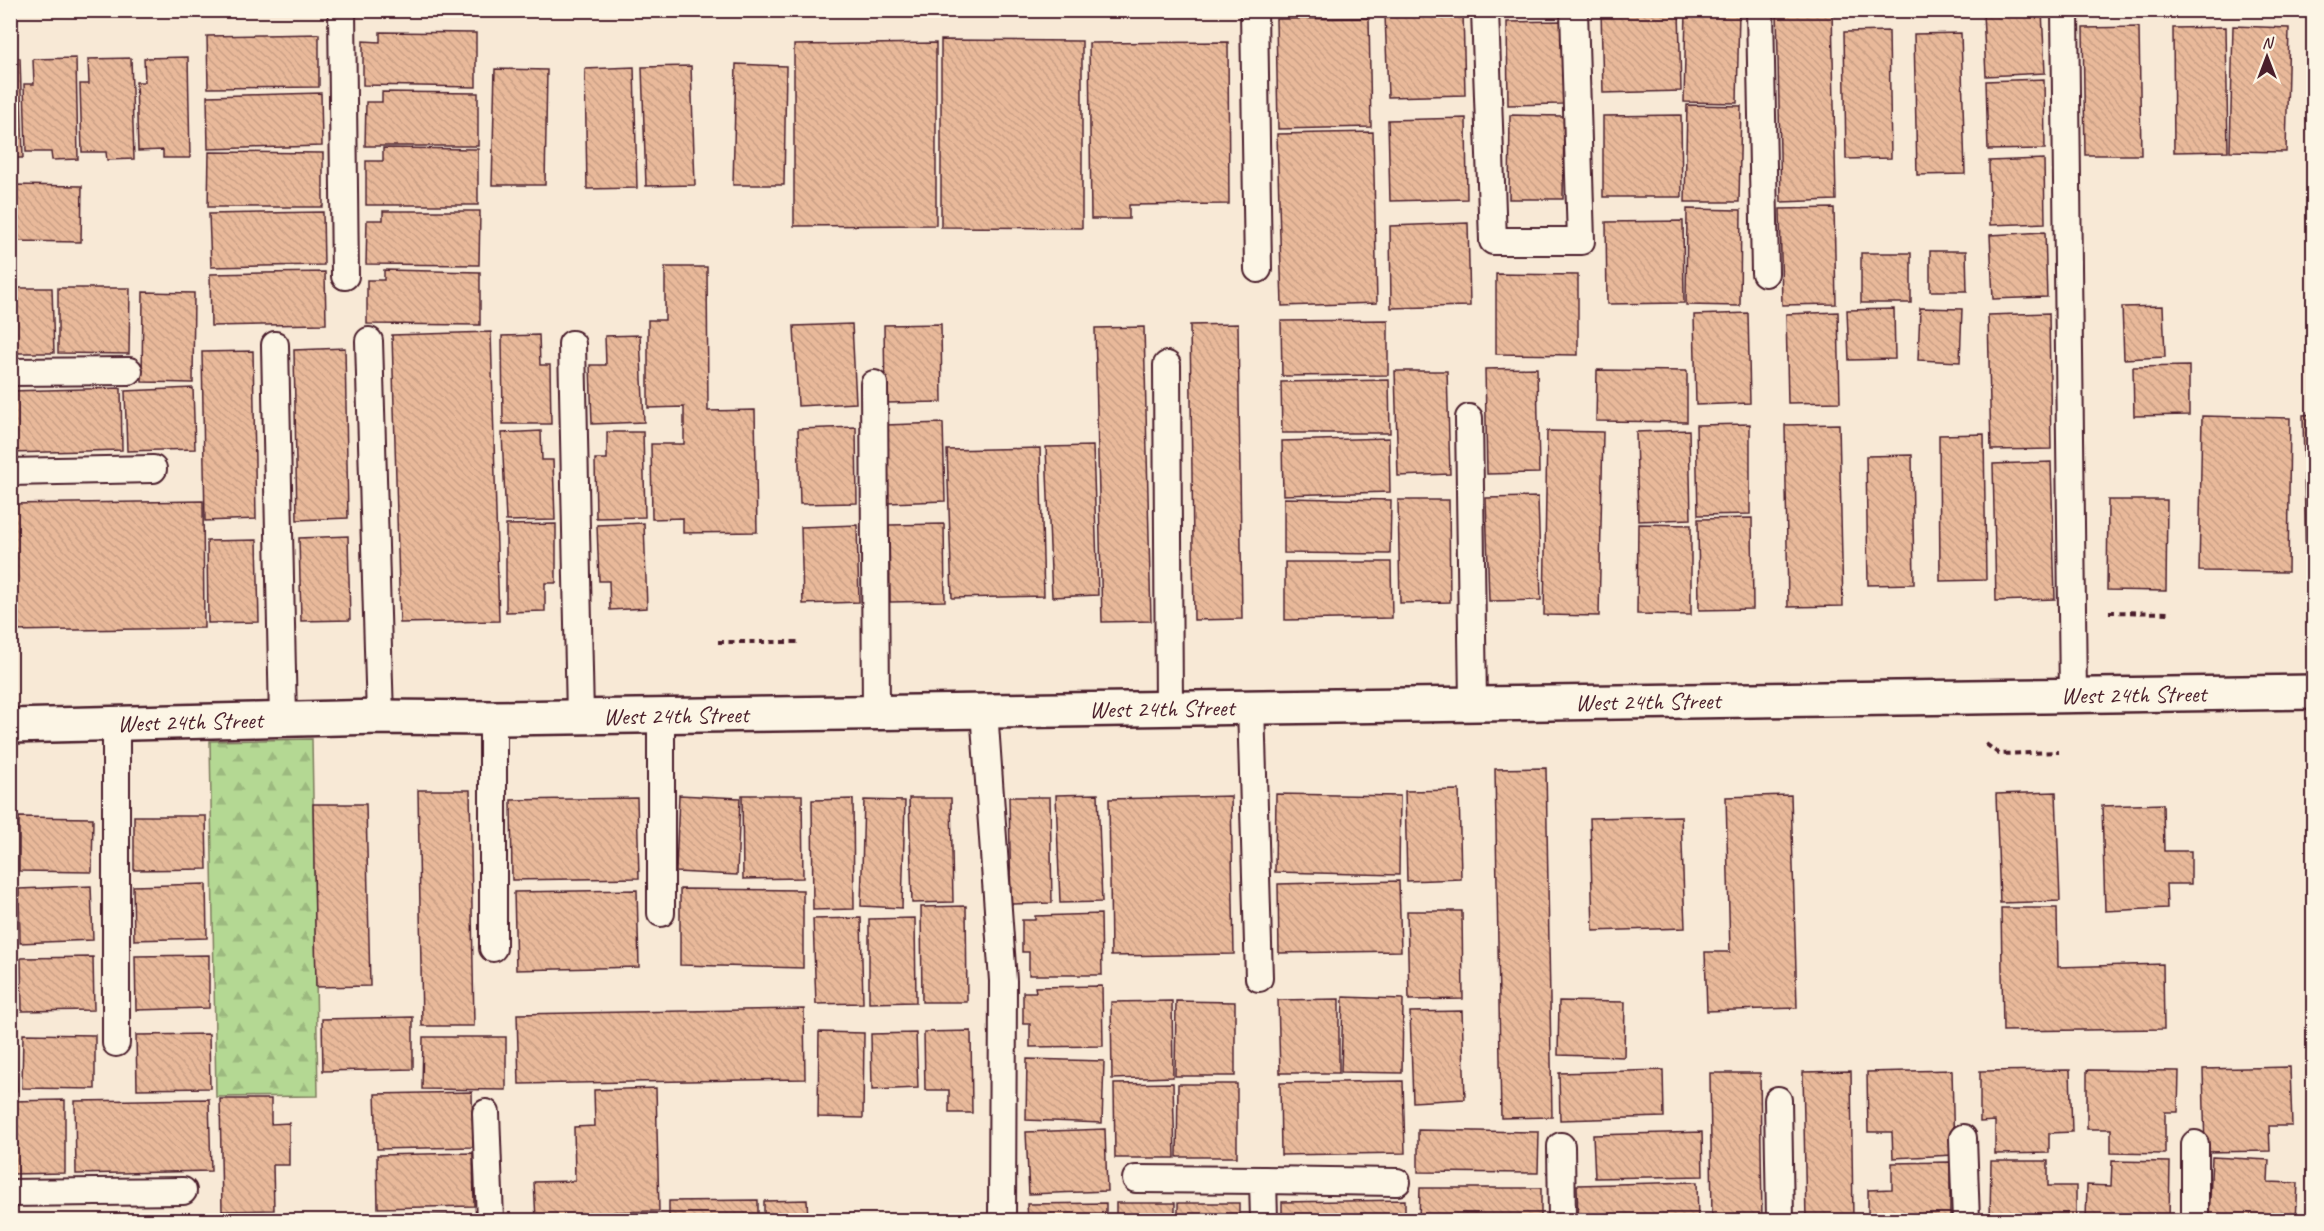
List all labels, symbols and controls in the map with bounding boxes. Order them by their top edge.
north arrow [2237,27,2297,87]
text: N [2262,33,2275,53]
street label: West 24th Street [2061,679,2209,711]
street label: West 24th Street [1575,685,1723,718]
street label: West 24th Street [1089,692,1237,724]
street label: West 24th Street [603,699,751,731]
street label: West 24th Street [117,705,265,738]

